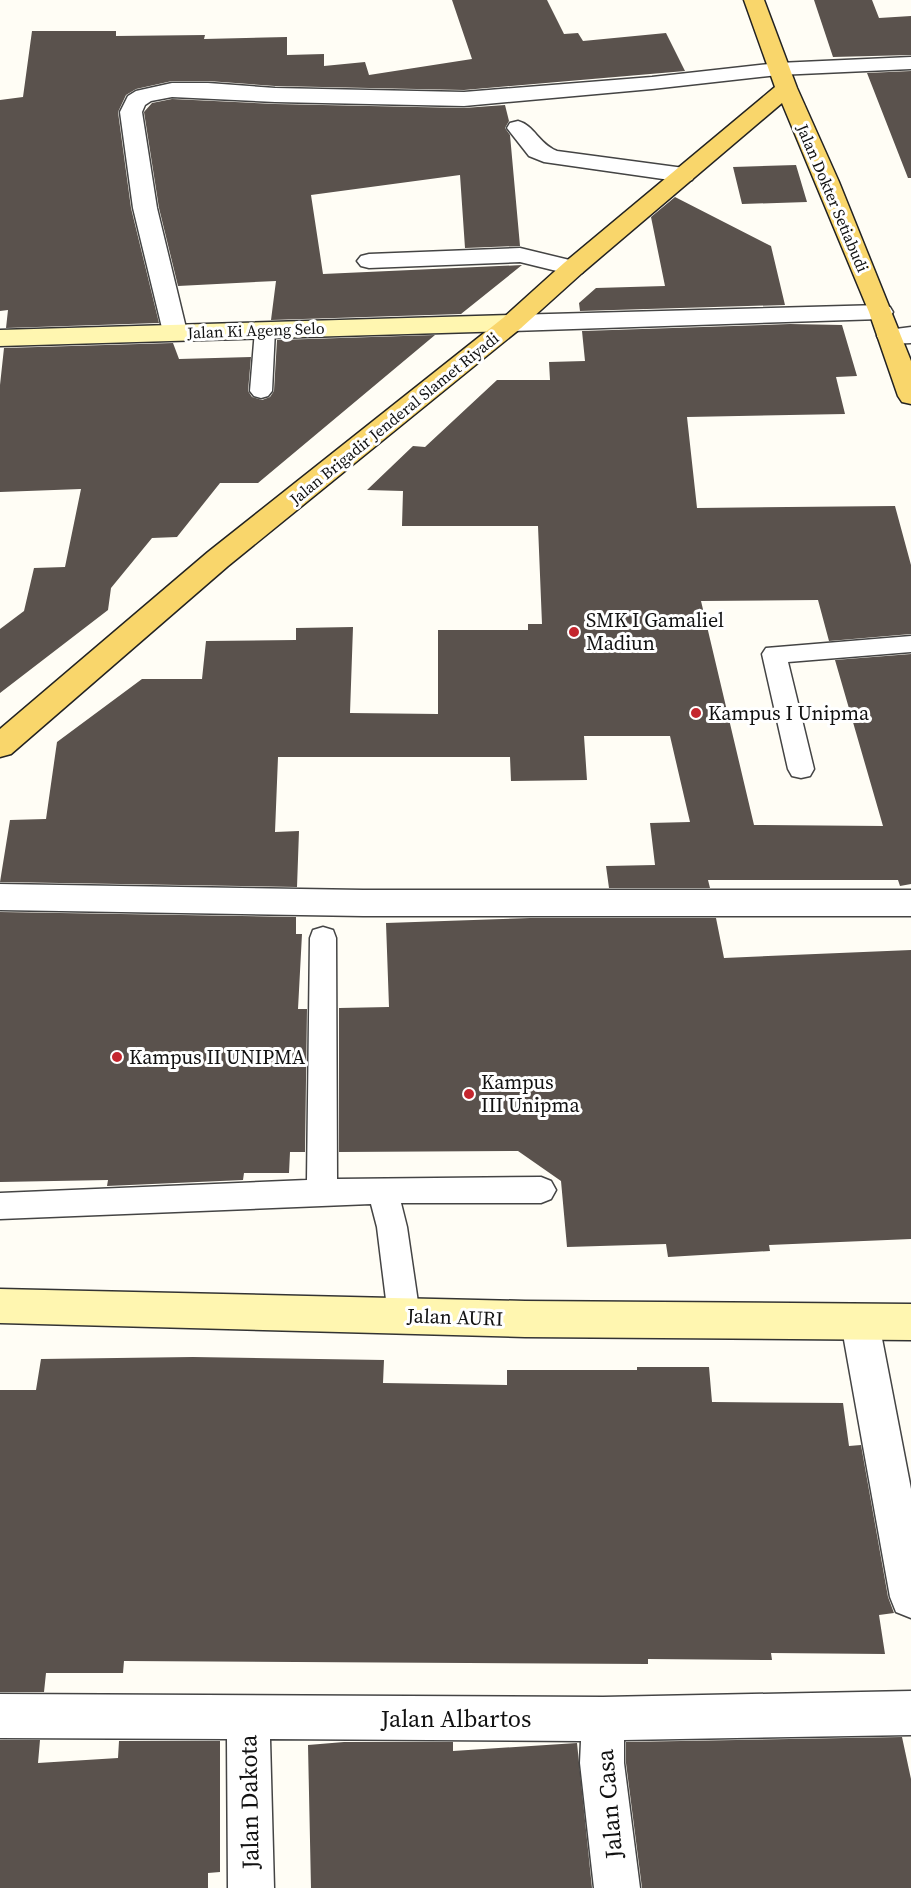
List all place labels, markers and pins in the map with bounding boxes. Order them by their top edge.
place label: SMK I Gamaliel Madiun [586,606,724,657]
marker: SMK I Gamaliel Madiun [567,625,581,639]
place label: Kampus I Unipma [708,699,870,727]
marker: Kampus I Unipma [689,706,703,720]
place label: Kampus II UNIPMA [129,1043,306,1071]
marker: Kampus II UNIPMA [110,1050,124,1064]
place label: Kampus III Unipma [481,1068,580,1119]
marker: Kampus III Unipma [462,1087,476,1101]

